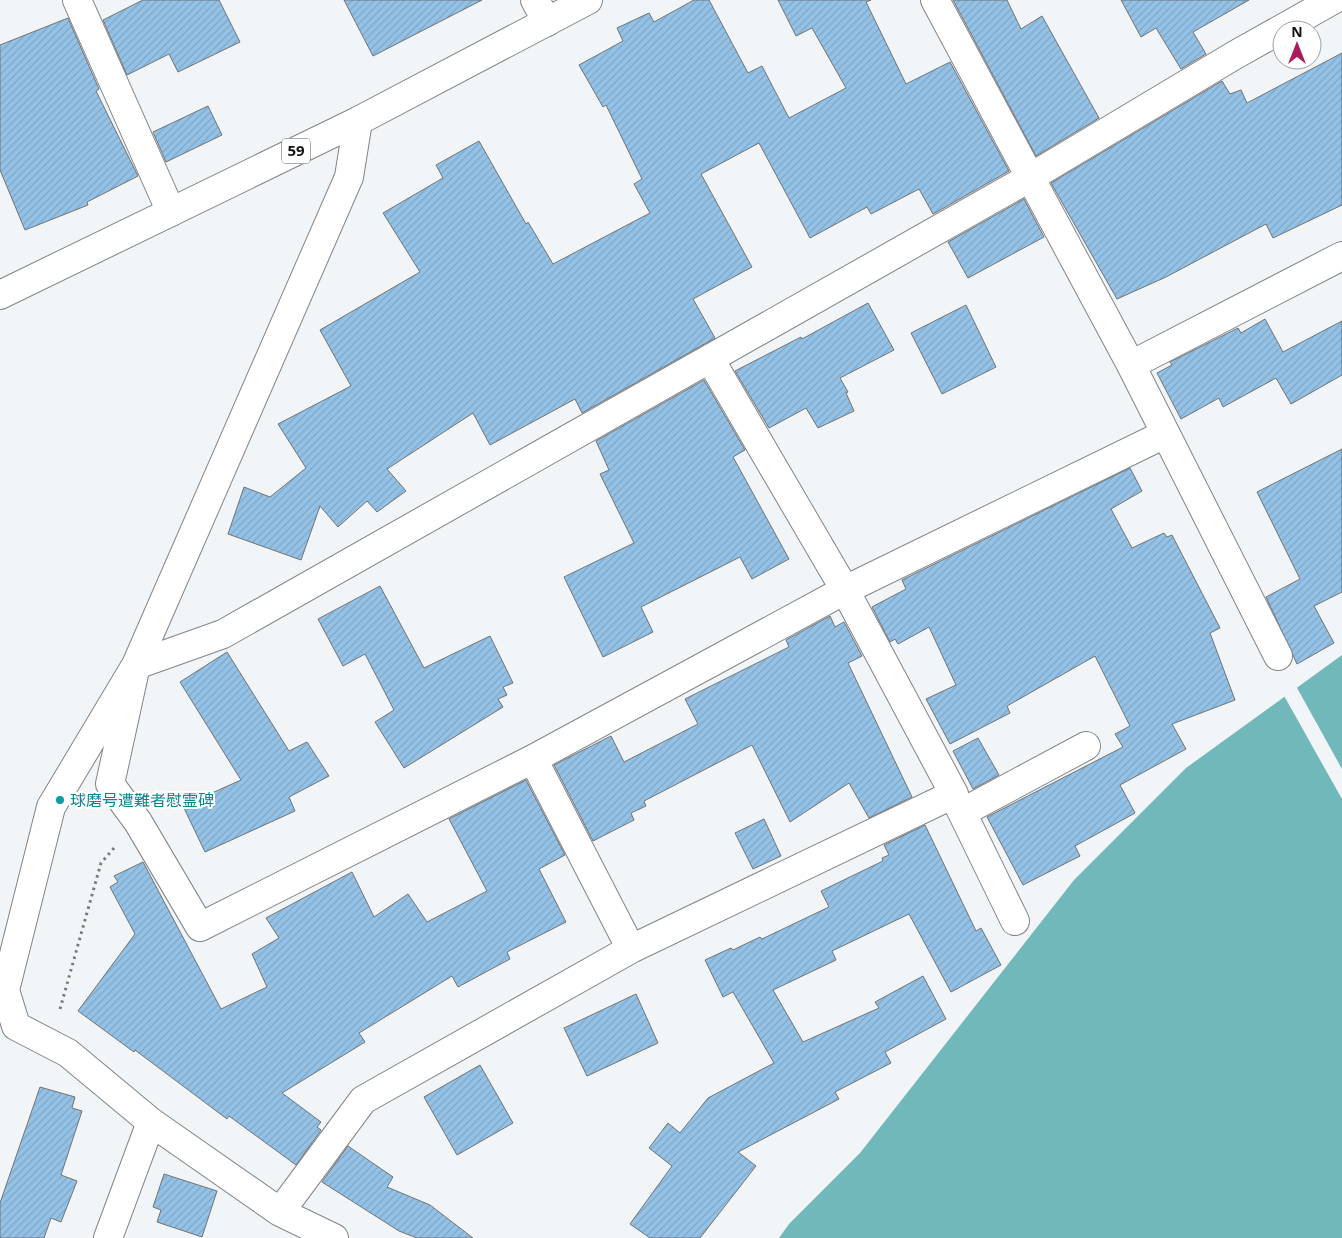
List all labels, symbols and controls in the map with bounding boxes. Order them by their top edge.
north arrow [1272,20,1322,70]
text: N [1291,22,1303,41]
road number: 59 [282,138,310,164]
place label: 球磨号遭難者慰霊碑 [70,789,214,811]
marker: 球磨号遭難者慰霊碑 [54,794,66,806]

